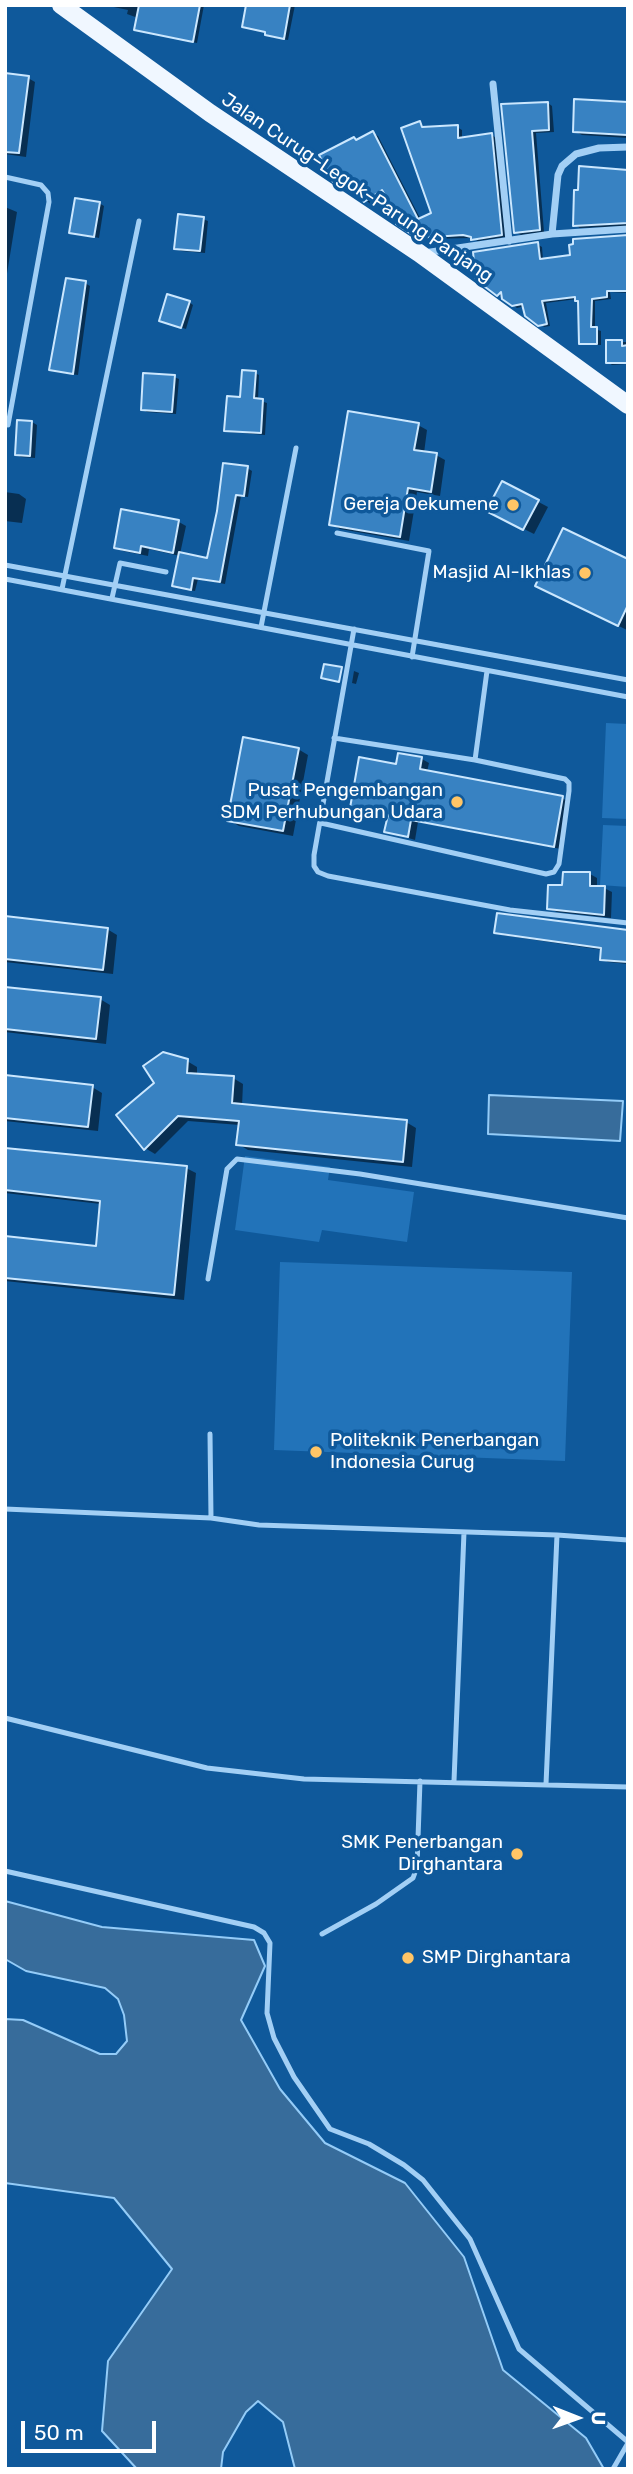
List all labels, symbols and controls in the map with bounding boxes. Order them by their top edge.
street label: Jalan Curug–Legok–Parung Panjang [217,88,497,288]
place label: Gereja Oekumene [343,494,499,516]
marker: Gereja Oekumene [505,497,521,513]
place label: Masjid Al-Ikhlas [433,562,571,584]
marker: Masjid Al-Ikhlas [577,565,593,581]
place label: Pusat Pengembangan SDM Perhubungan Udara [220,780,443,824]
marker: Pusat Pengembangan SDM Perhubungan Udara [449,794,465,810]
place label: Politeknik Penerbangan Indonesia Curug [330,1430,539,1474]
marker: Politeknik Penerbangan Indonesia Curug [308,1444,324,1460]
place label: SMK Penerbangan Dirghantara [341,1832,503,1876]
marker: SMK Penerbangan Dirghantara [509,1846,525,1862]
place label: SMP Dirghantara [422,1947,571,1969]
marker: SMP Dirghantara [400,1950,416,1966]
north arrow [542,2383,612,2453]
scale bar [24,2408,159,2452]
text: U [587,2411,610,2425]
text: 50 m [34,2420,84,2445]

